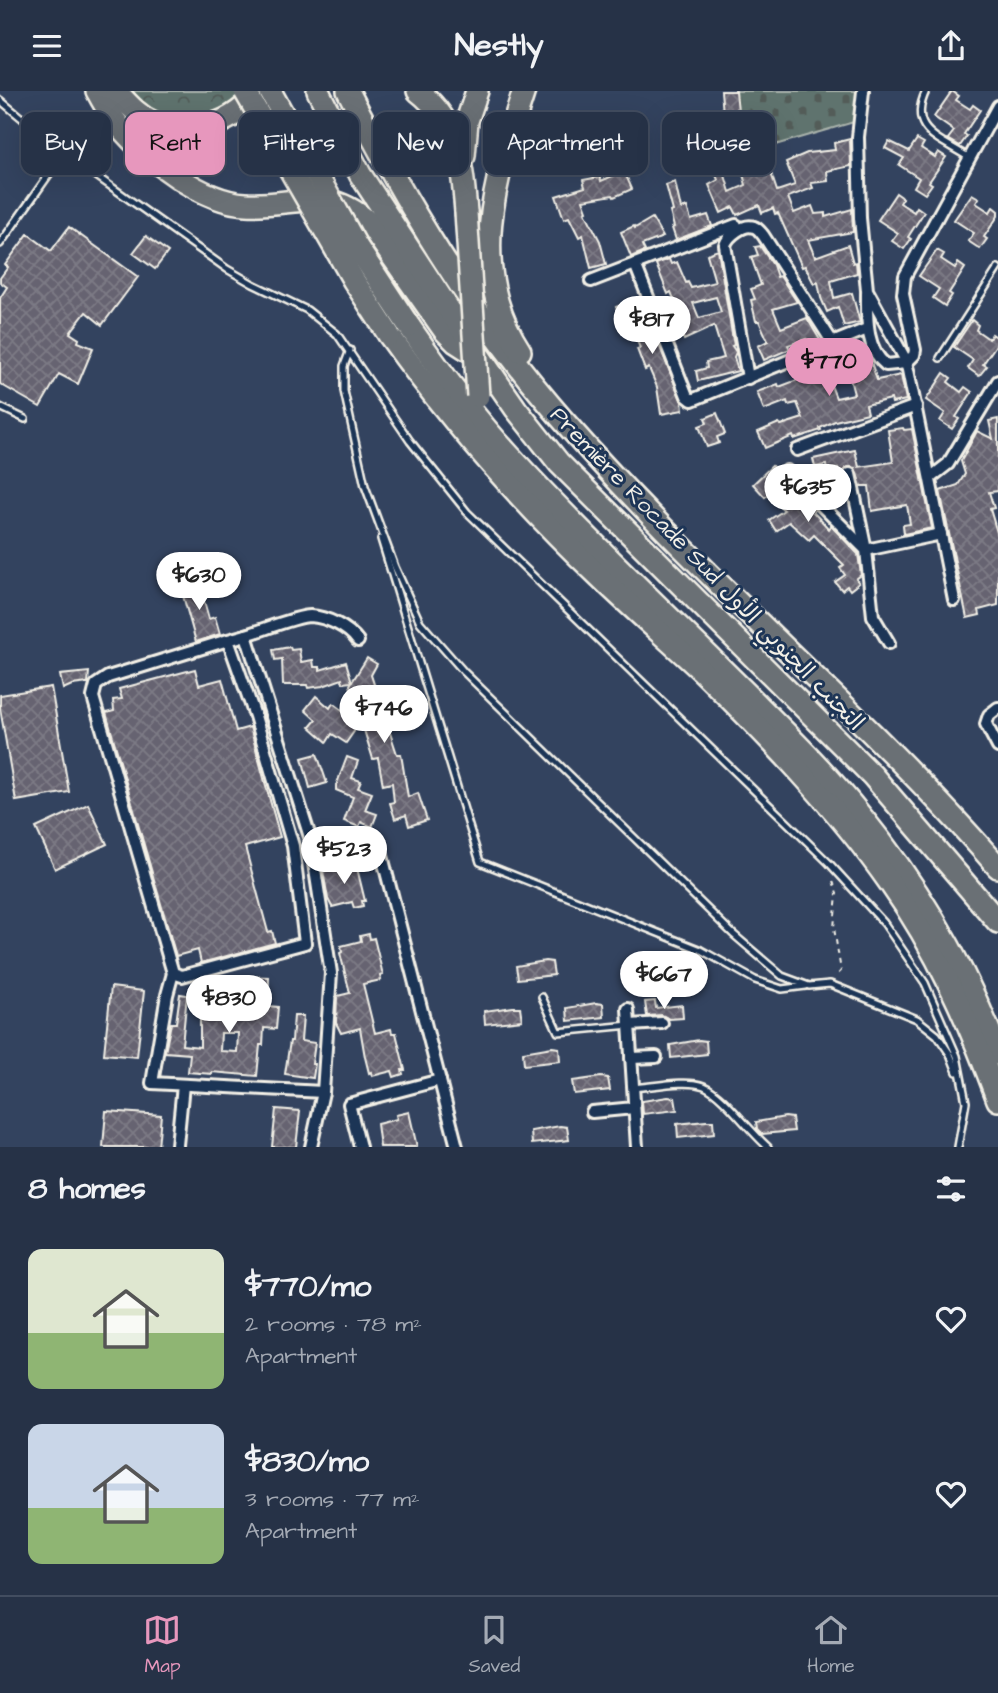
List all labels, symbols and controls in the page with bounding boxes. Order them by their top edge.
text: Nestly [455,23,543,68]
icon: menu [28,27,66,65]
icon: share [932,27,970,65]
chip: Buy [21,112,111,175]
chip: Rent [125,112,225,175]
chip: Filters [239,112,359,175]
chip: New [373,112,469,175]
chip: Apartment [483,112,648,175]
chip: House [662,112,775,175]
pin: $817 [611,296,693,356]
text: $817 [630,303,674,335]
pin: $770 [788,338,870,398]
text: $770 [801,345,857,377]
street label: Première Rocade Sud التجنب الجنوبي الأول [540,399,872,741]
pin: $635 [767,465,849,524]
text: $635 [780,471,836,503]
pin: $630 [158,553,240,612]
text: $630 [172,559,226,591]
pin: $746 [343,685,425,745]
text: $746 [355,692,413,724]
pin: $523 [303,827,385,886]
text: $523 [317,833,371,865]
pin: $667 [623,951,705,1011]
text: $667 [636,958,692,990]
pin: $830 [188,975,270,1035]
text: $830 [202,982,256,1014]
text: 8 homes [28,1168,146,1210]
icon: filters [932,1170,970,1208]
text: $770/mo [245,1266,371,1308]
icon: home [84,1277,168,1361]
icon: heart [932,1300,970,1338]
text: 2 rooms · 78 m² [245,1308,422,1340]
text: Apartment [245,1340,357,1372]
text: $830/mo [245,1441,369,1483]
icon: home [84,1452,168,1536]
icon: heart [932,1475,970,1513]
text: 3 rooms · 77 m² [245,1483,420,1515]
text: Apartment [245,1515,357,1547]
tab: Map [143,1611,181,1680]
tab: Saved [468,1611,520,1680]
tab: Home [807,1611,854,1680]

